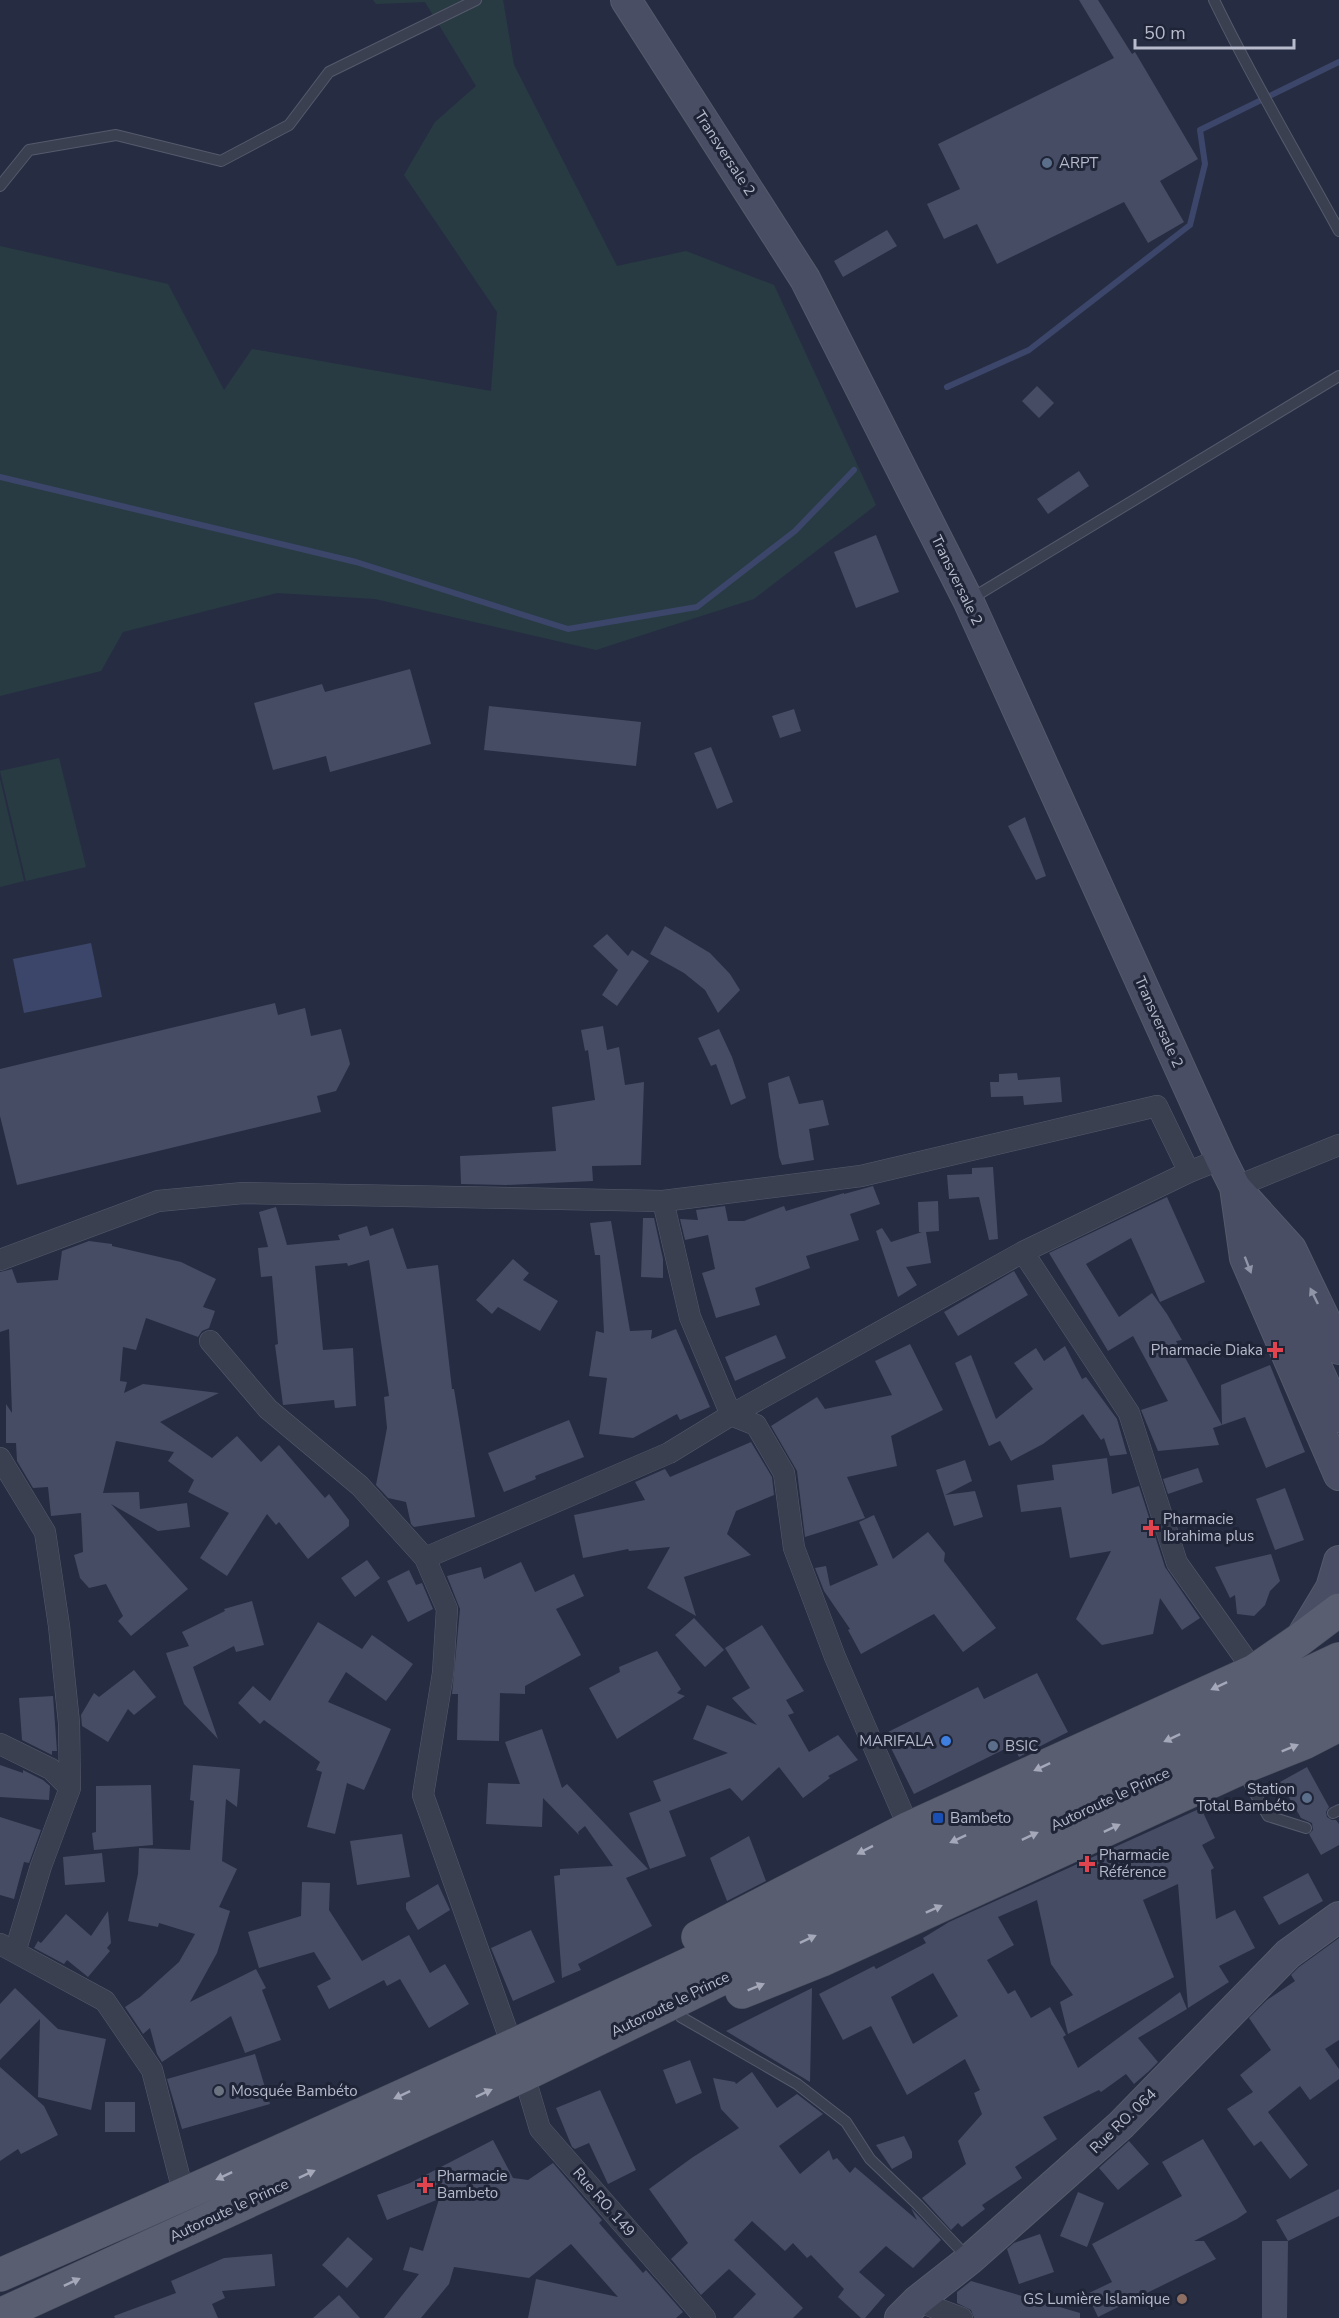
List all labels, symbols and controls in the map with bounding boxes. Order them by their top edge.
scale bar [1135,12,1294,50]
text: 50 m [1144,21,1186,45]
street label: Transversale 2 [690,106,760,200]
place label: ARPT [1059,153,1098,173]
marker: ARPT [1040,156,1054,170]
street label: Transversale 2 [927,532,987,628]
street label: Transversale 2 [1130,973,1188,1071]
one-way arrow [1244,1256,1253,1274]
one-way arrow [1309,1287,1318,1304]
place label: Pharmacie Diaka [1151,1340,1263,1360]
marker: Pharmacie Diaka [1268,1343,1282,1357]
place label: Pharmacie Ibrahima plus [1163,1509,1254,1546]
marker: Pharmacie Ibrahima plus [1144,1521,1158,1535]
one-way arrow [1211,1682,1228,1691]
place label: MARIFALA [859,1731,934,1751]
one-way arrow [1164,1733,1181,1742]
marker: MARIFALA [939,1734,953,1748]
place label: BSIC [1005,1736,1038,1756]
marker: BSIC [986,1739,1000,1753]
one-way arrow [1281,1743,1299,1752]
one-way arrow [1033,1763,1050,1772]
street label: Autoroute le Prince [1047,1763,1173,1835]
place label: Station Total Bambéto [1196,1779,1295,1816]
marker: Station Total Bambéto [1300,1791,1314,1805]
place label: Bambeto [950,1808,1011,1828]
marker: Bambeto [931,1811,945,1825]
one-way arrow [1104,1824,1121,1833]
one-way arrow [1022,1832,1039,1841]
one-way arrow [949,1834,966,1843]
one-way arrow [857,1845,874,1854]
place label: Pharmacie Référence [1099,1845,1170,1882]
marker: Pharmacie Référence [1080,1857,1094,1871]
one-way arrow [926,1904,944,1914]
one-way arrow [800,1934,817,1943]
street label: Autoroute le Prince [607,1967,733,2041]
one-way arrow [747,1982,765,1991]
place label: Mosquée Bambéto [231,2081,358,2101]
marker: Mosquée Bambéto [212,2084,226,2098]
street label: Rue RO. 064 [1085,2084,1161,2158]
one-way arrow [476,2088,494,2098]
one-way arrow [393,2091,410,2100]
street label: Rue RO. 149 [568,2163,640,2241]
place label: Pharmacie Bambeto [437,2166,508,2203]
one-way arrow [298,2169,316,2179]
one-way arrow [216,2172,233,2181]
street label: Autoroute le Prince [166,2174,292,2246]
marker: Pharmacie Bambeto [418,2178,432,2192]
one-way arrow [64,2277,81,2286]
place label: GS Lumière Islamique [1023,2289,1170,2309]
marker: GS Lumière Islamique [1175,2292,1189,2306]

